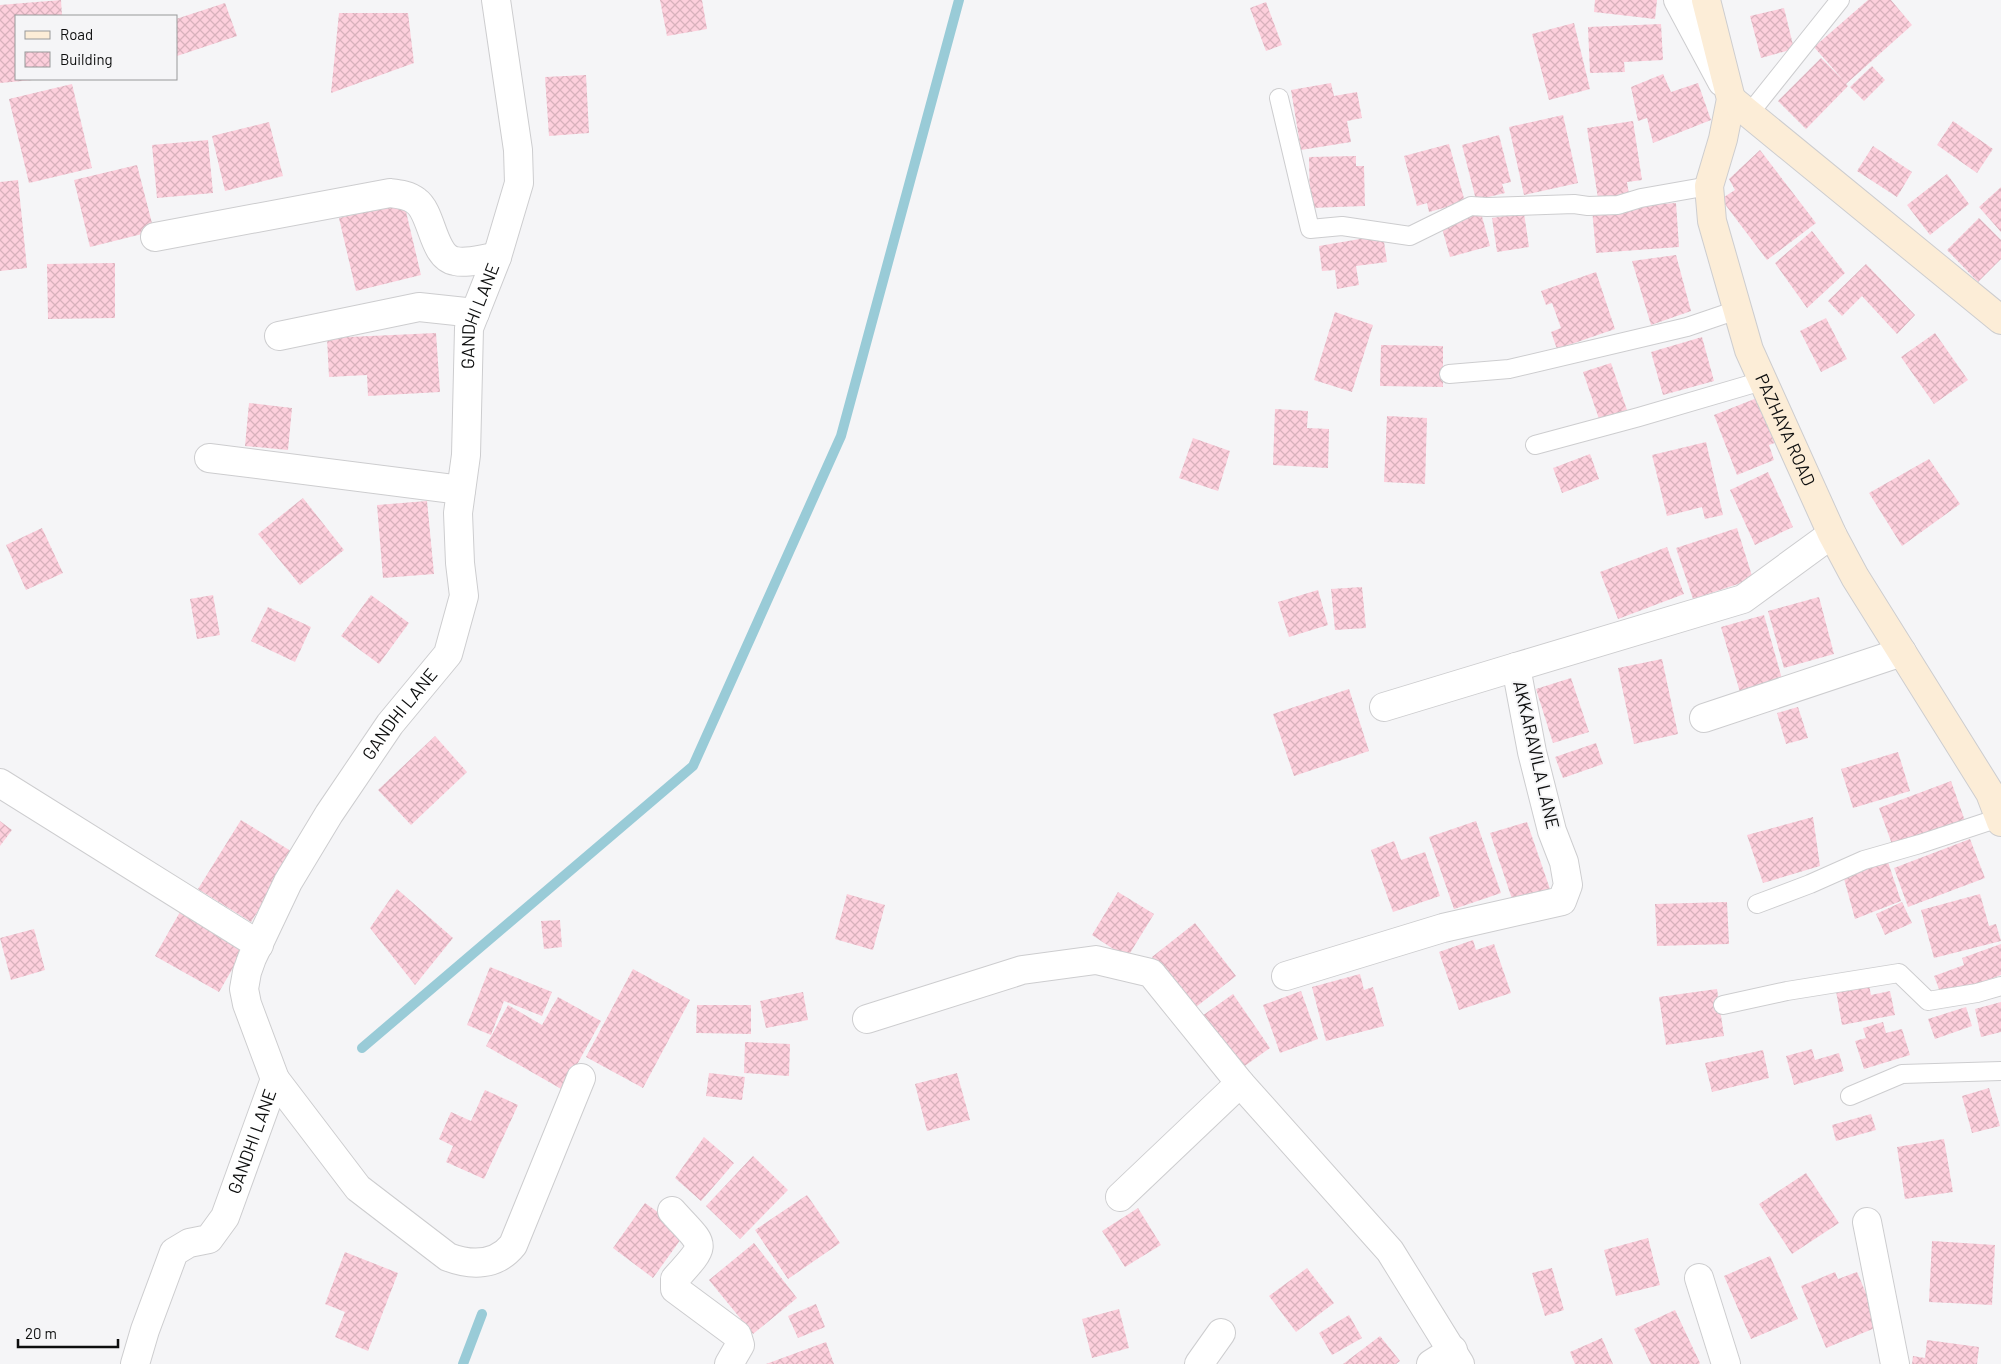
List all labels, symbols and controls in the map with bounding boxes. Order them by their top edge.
legend [15,15,178,80]
text: Road [60,25,93,43]
text: Building [60,50,113,68]
street label: GANDHI LANE [456,260,504,369]
street label: PAZHAYA ROAD [1751,370,1821,489]
street label: GANDHI LANE [357,663,442,764]
street label: AKKARAVILA LANE [1509,678,1565,831]
street label: GANDHI LANE [222,1086,280,1197]
scale bar [18,1316,118,1348]
text: 20 m [25,1324,57,1342]

